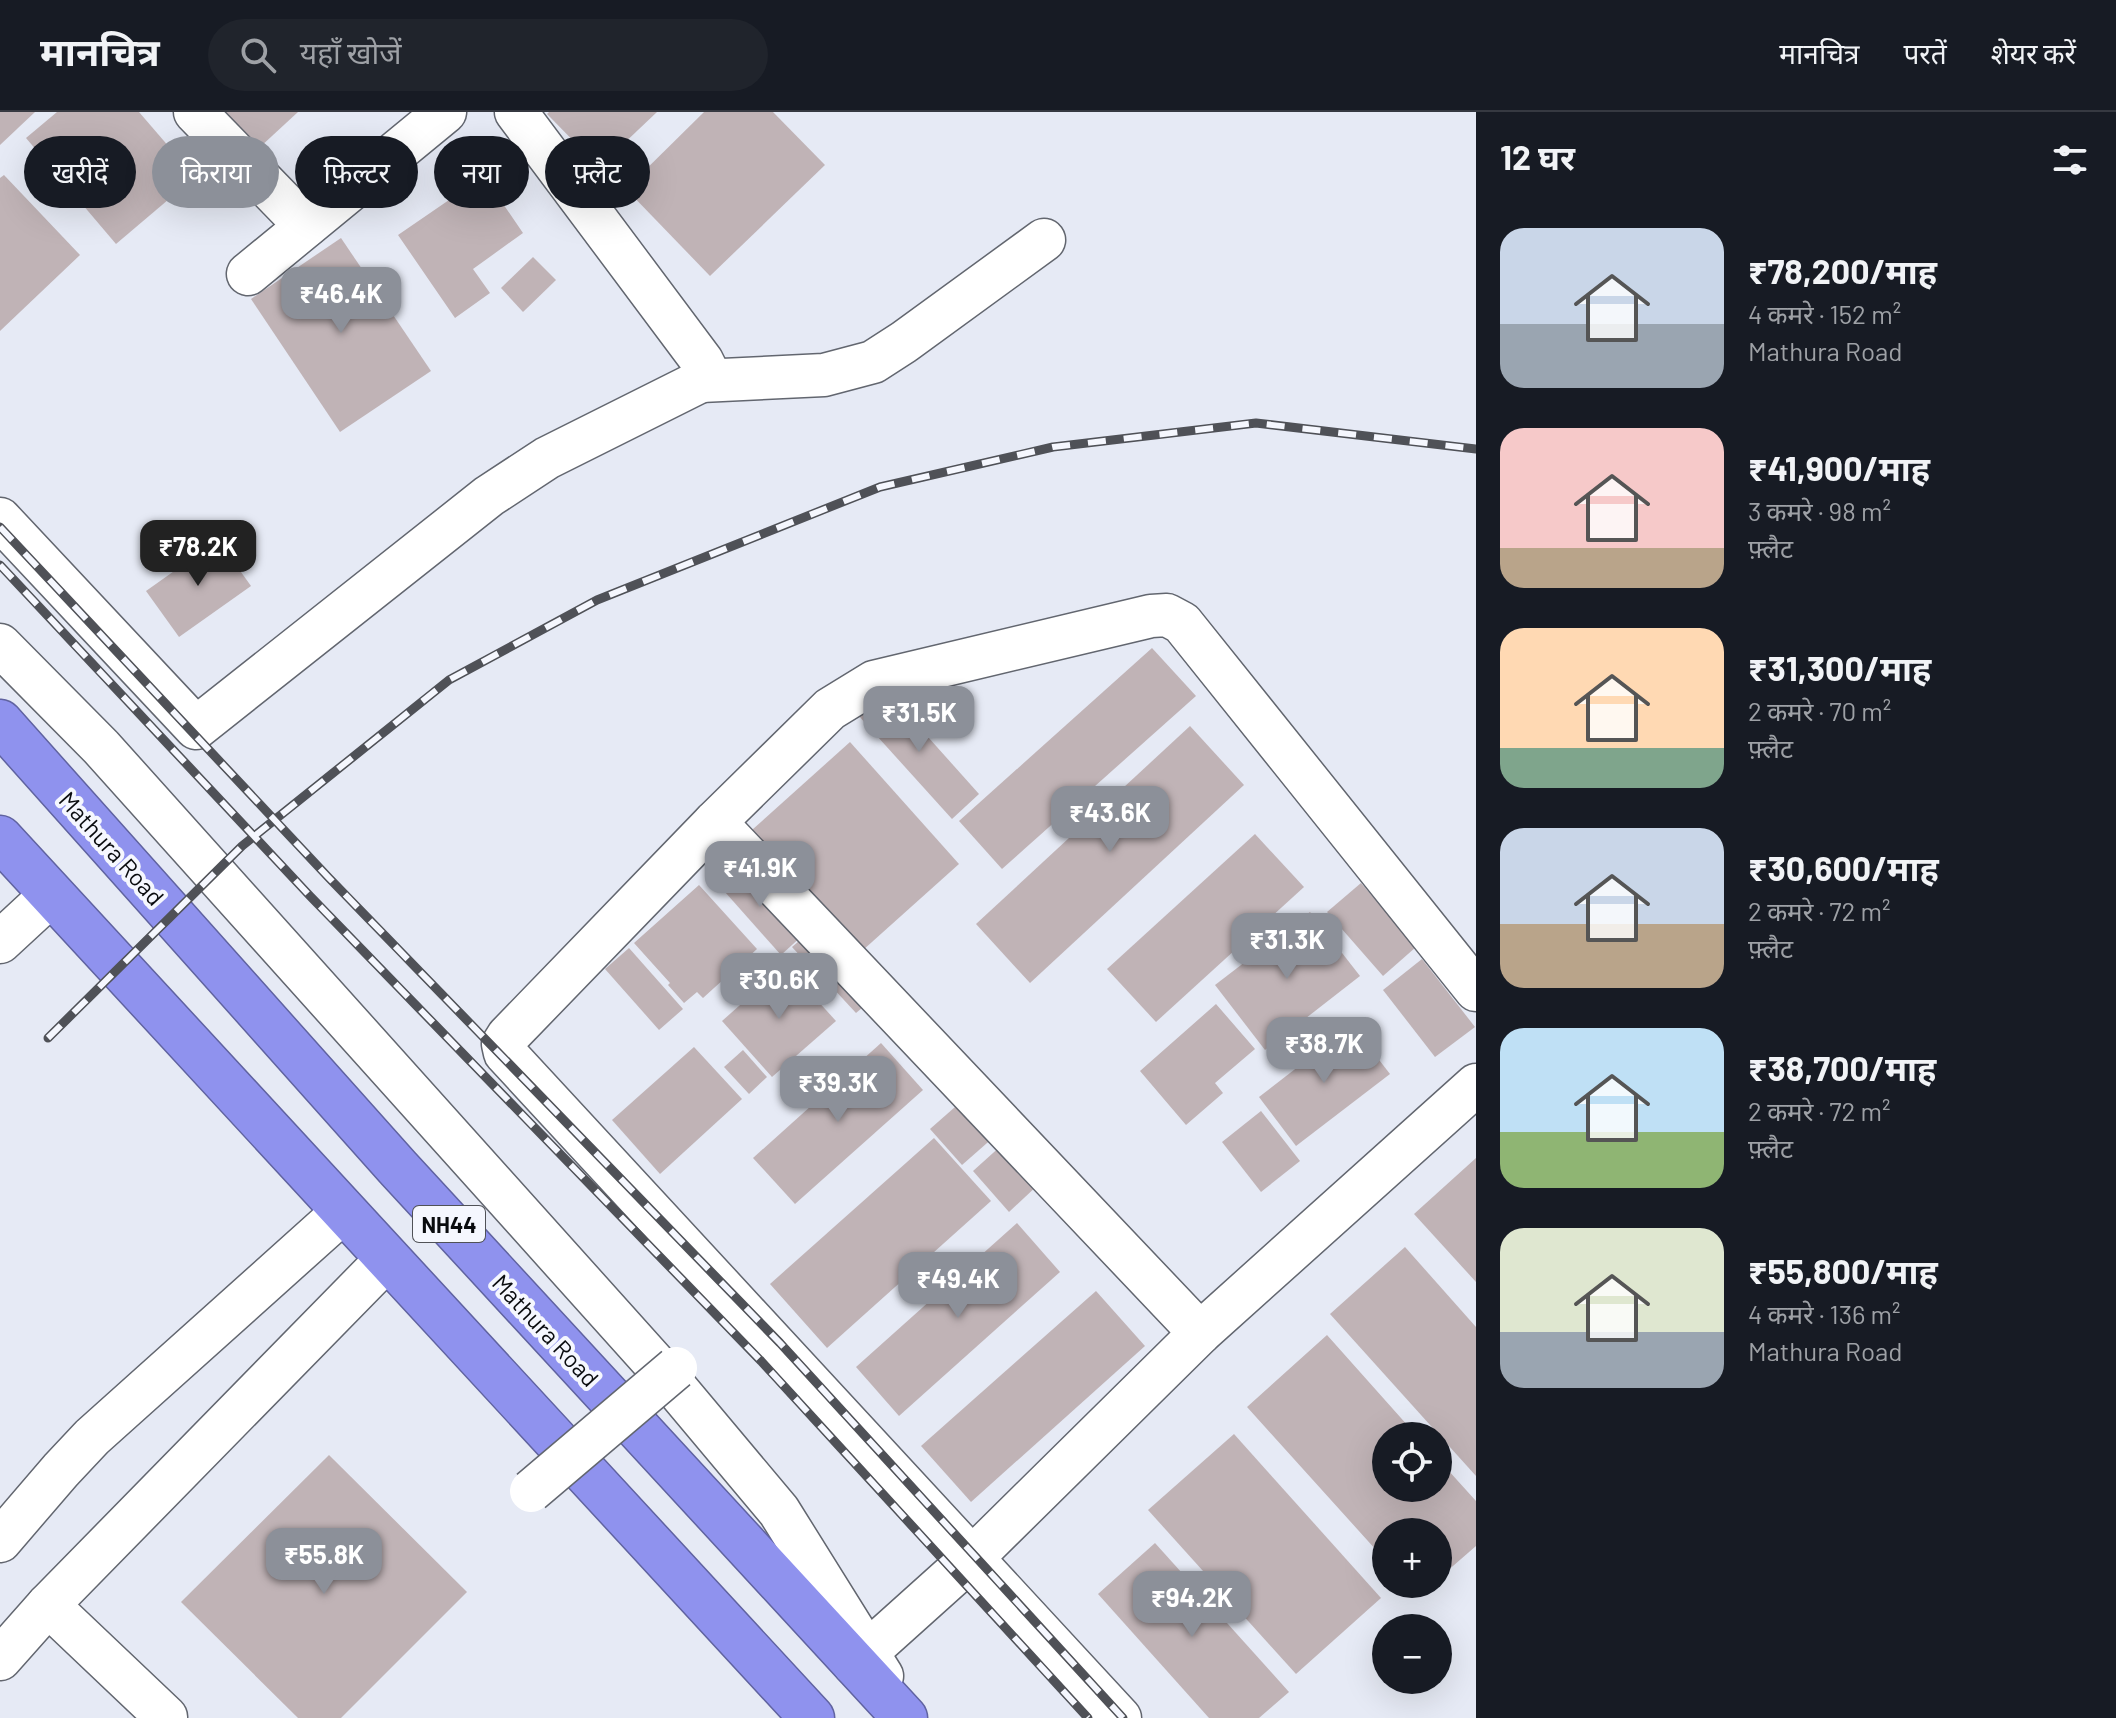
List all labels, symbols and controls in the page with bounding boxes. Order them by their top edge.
search box [208,19,768,91]
text: मानचित्र [40,28,160,74]
icon: search [236,33,280,77]
text: यहाँ खोजें [300,34,401,70]
text: मानचित्र [1779,36,1859,70]
text: परतें [1903,36,1947,70]
text: शेयर करें [1991,36,2076,70]
chip: खरीदें [24,136,136,208]
chip: किराया [152,136,279,208]
chip: फ़िल्टर [295,136,418,208]
chip: नया [434,136,529,208]
chip: फ़्लैट [545,136,650,208]
text: 12 घर [1500,136,1575,177]
icon: filters [2048,138,2092,182]
text: ₹78,200/माह [1748,250,1937,291]
icon: home [1564,260,1660,356]
pin: ₹46.4K [276,267,406,335]
text: ₹46.4K [299,277,383,308]
text: 4 कमरे · 152 m² [1748,298,1901,329]
text: Mathura Road [1748,335,1903,366]
text: ₹41,900/माह [1748,447,1930,488]
icon: home [1564,460,1660,556]
text: 3 कमरे · 98 m² [1748,495,1891,526]
pin: ₹78.2K [133,520,263,588]
text: ₹78.2K [158,530,238,561]
text: फ़्लैट [1748,532,1793,563]
text: ₹31,300/माह [1748,647,1931,688]
icon: home [1564,660,1660,756]
pin: ₹31.5K [854,686,984,754]
text: 2 कमरे · 70 m² [1748,695,1891,726]
text: ₹31.5K [881,696,957,727]
text: फ़्लैट [1748,732,1793,763]
street label: Mathura Road [53,785,171,911]
pin: ₹43.6K [1045,786,1175,854]
text: ₹43.6K [1069,796,1151,827]
pin: ₹41.9K [695,841,825,909]
text: ₹30,600/माह [1748,847,1939,888]
text: ₹41.9K [723,851,797,882]
icon: home [1564,860,1660,956]
text: 2 कमरे · 72 m² [1748,895,1891,926]
pin: ₹31.3K [1222,913,1352,981]
text: ₹31.3K [1249,923,1325,954]
text: फ़्लैट [1748,932,1793,963]
pin: ₹30.6K [714,953,844,1021]
text: ₹30.6K [739,963,820,994]
pin: ₹38.7K [1259,1017,1389,1085]
text: ₹38.7K [1284,1027,1364,1058]
text: ₹38,700/माह [1748,1047,1936,1088]
pin: ₹39.3K [773,1056,903,1124]
icon: home [1564,1060,1660,1156]
text: ₹39.3K [798,1066,878,1097]
text: 2 कमरे · 72 m² [1748,1095,1891,1126]
text: फ़्लैट [1748,1132,1793,1163]
road number: NH44 [413,1206,485,1242]
text: ₹55,800/माह [1748,1250,1938,1291]
pin: ₹49.4K [893,1252,1023,1320]
icon: home [1564,1260,1660,1356]
text: ₹49.4K [916,1262,1000,1293]
street label: Mathura Road [487,1268,605,1392]
text: 4 कमरे · 136 m² [1748,1298,1901,1329]
text: Mathura Road [1748,1335,1903,1366]
map controls [1372,1422,1452,1694]
button: locate [1372,1422,1452,1502]
button: + [1372,1518,1452,1598]
pin: ₹55.8K [259,1528,389,1596]
text: ₹55.8K [284,1538,364,1569]
pin: ₹94.2K [1127,1571,1257,1639]
text: ₹94.2K [1151,1581,1233,1612]
button: − [1372,1614,1452,1694]

